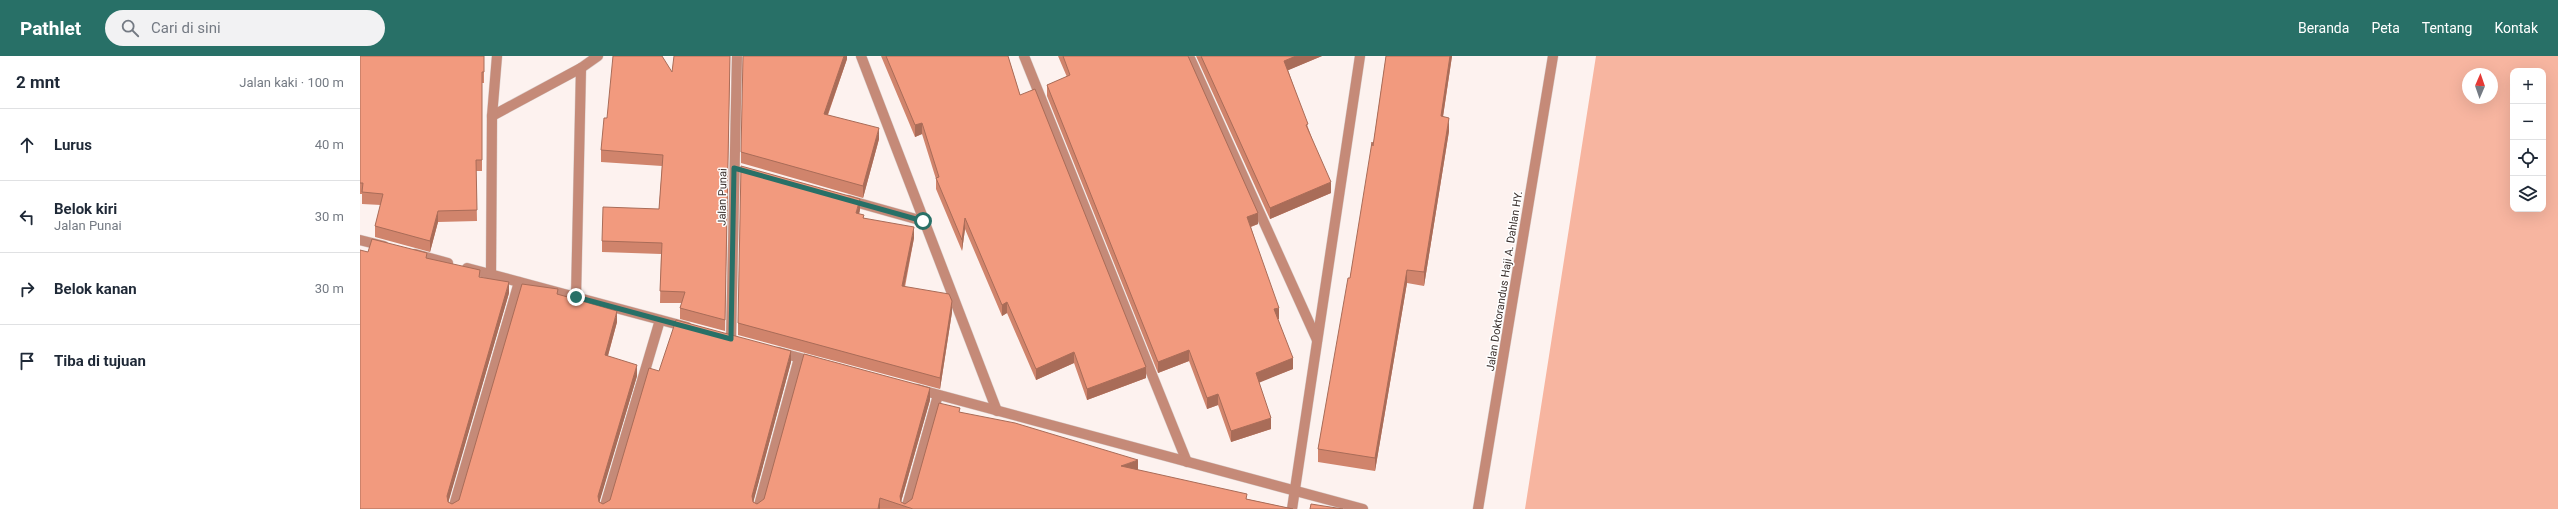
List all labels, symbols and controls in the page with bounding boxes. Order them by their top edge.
search box [105,10,385,46]
text: Pathlet [20,17,81,40]
icon: search [119,17,141,39]
text: Cari di sini [151,19,221,37]
text: Beranda [2298,20,2349,36]
text: Peta [2371,20,2400,36]
text: Tentang [2422,20,2472,36]
text: Kontak [2494,20,2538,36]
north arrow [2462,68,2498,104]
map controls [2510,68,2546,212]
button: + [2510,68,2546,104]
text: 2 mnt [16,72,60,92]
text: Jalan kaki · 100 m [239,75,344,90]
button: − [2510,104,2546,140]
icon: ahead [16,134,38,156]
text: Lurus [54,136,92,154]
text: 40 m [315,137,344,152]
button: locate [2510,140,2546,176]
street label: Jalan Punai [716,168,729,226]
button: layers [2510,176,2546,212]
street label: Jalan Doktorandus Haji A. Dahlan HY. [1484,190,1525,372]
text: Belok kiri [54,200,117,218]
icon: left [16,206,38,228]
text: 30 m [315,209,344,224]
route start [914,212,932,230]
text: Jalan Punai [54,218,122,233]
icon: right [16,278,38,300]
text: Belok kanan [54,280,137,298]
text: 30 m [315,281,344,296]
route end [567,288,585,306]
icon: arrive [16,350,38,372]
text: Tiba di tujuan [54,352,146,370]

